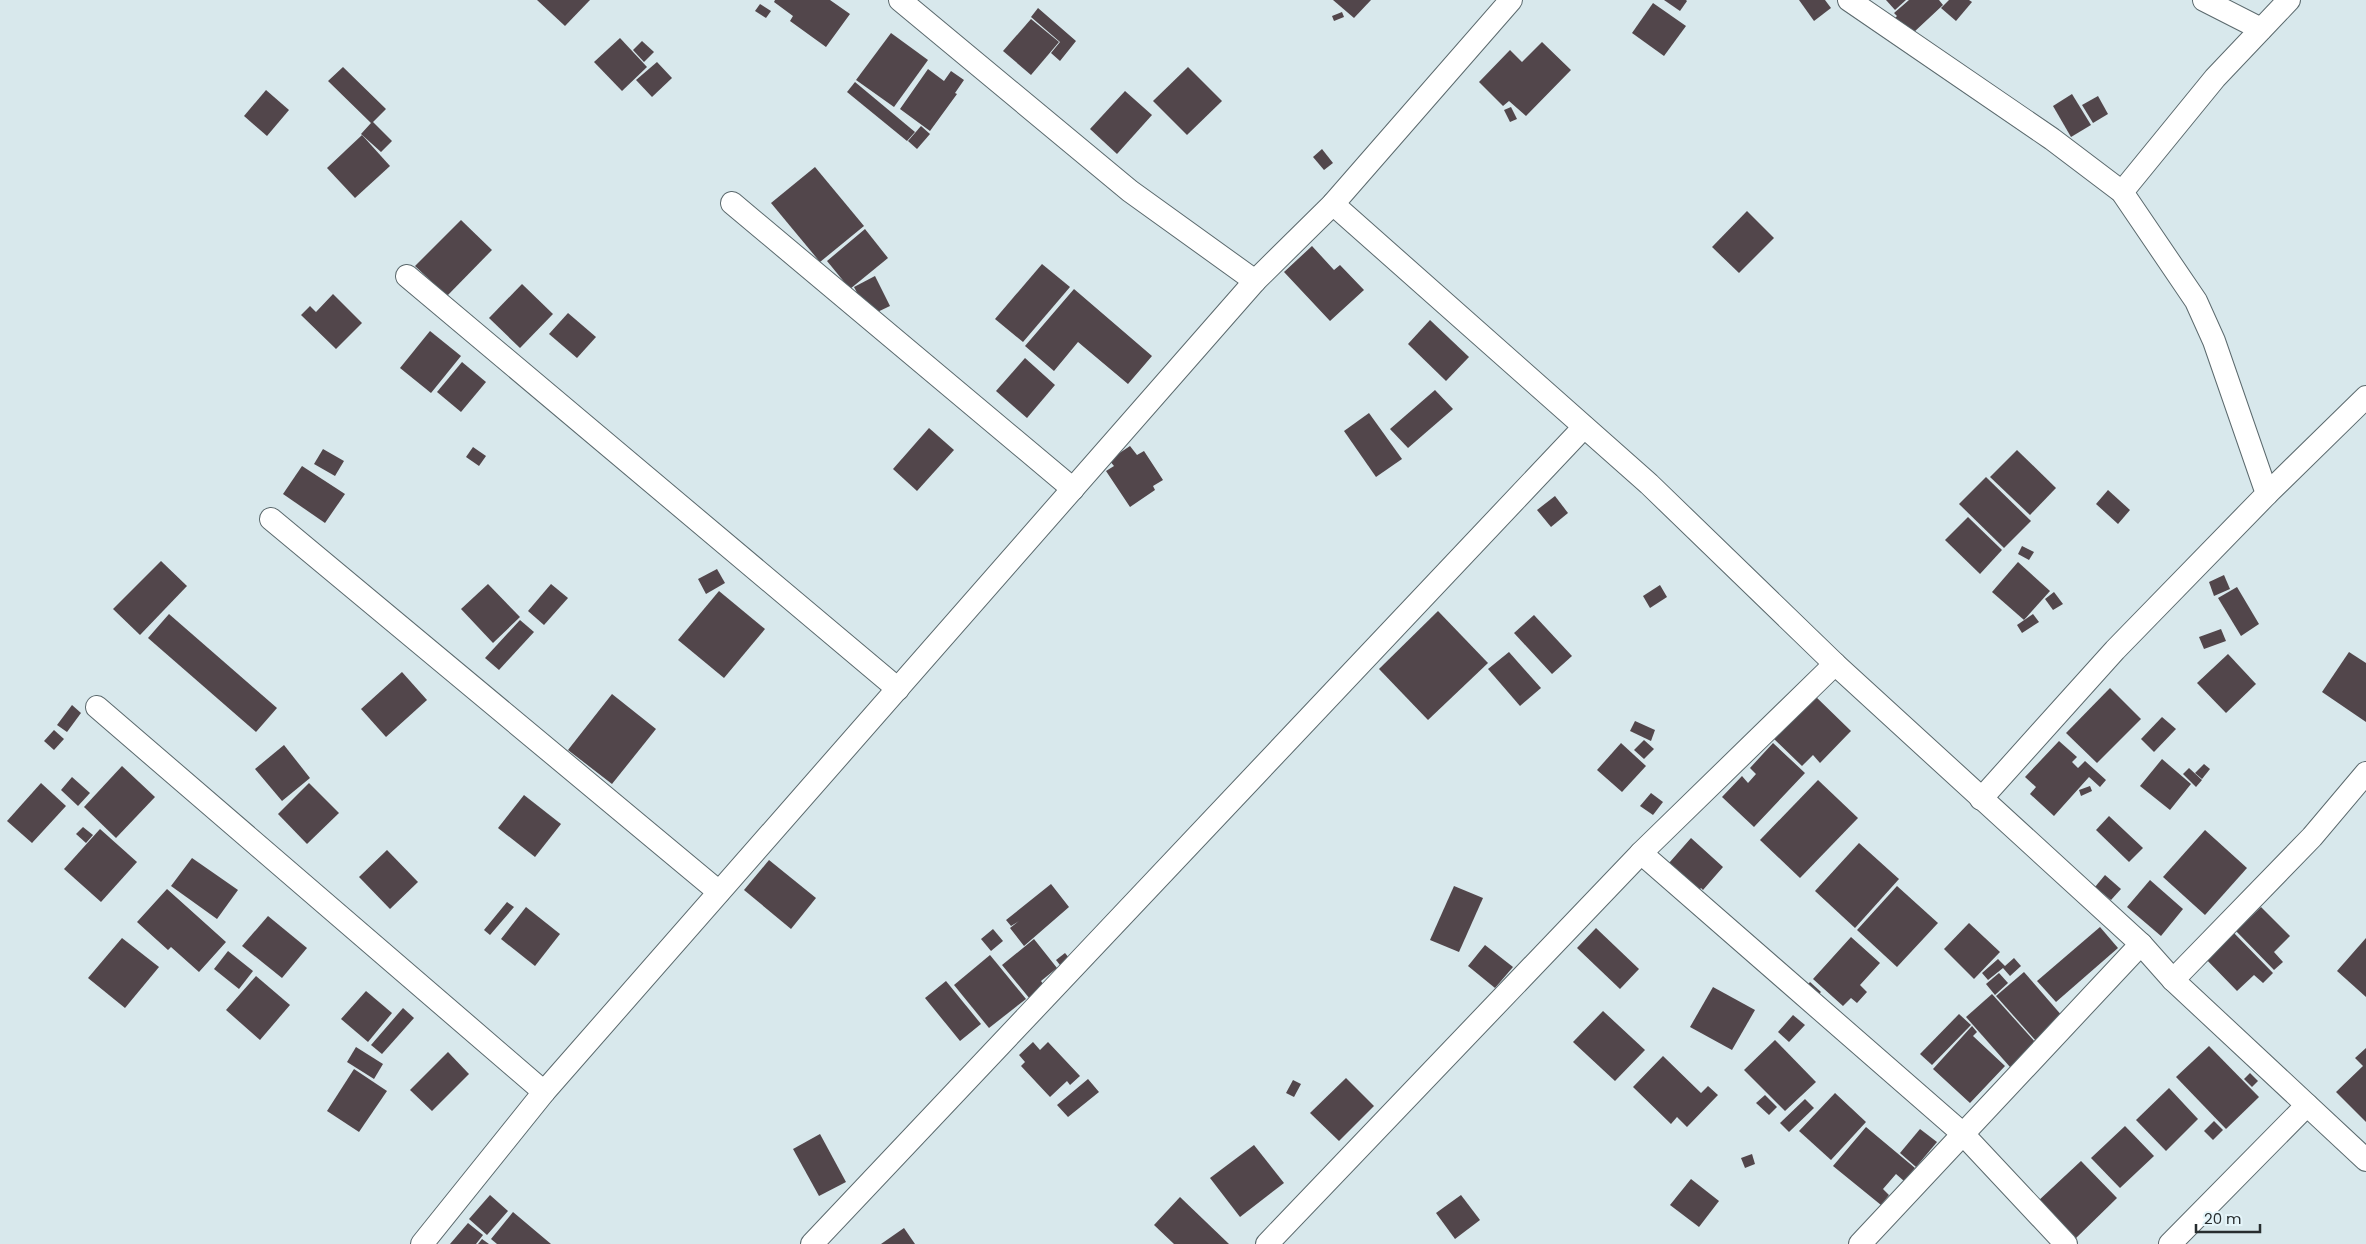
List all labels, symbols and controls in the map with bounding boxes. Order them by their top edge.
scale bar [2196,1202,2260,1234]
text: 20 m [2204,1208,2242,1229]

